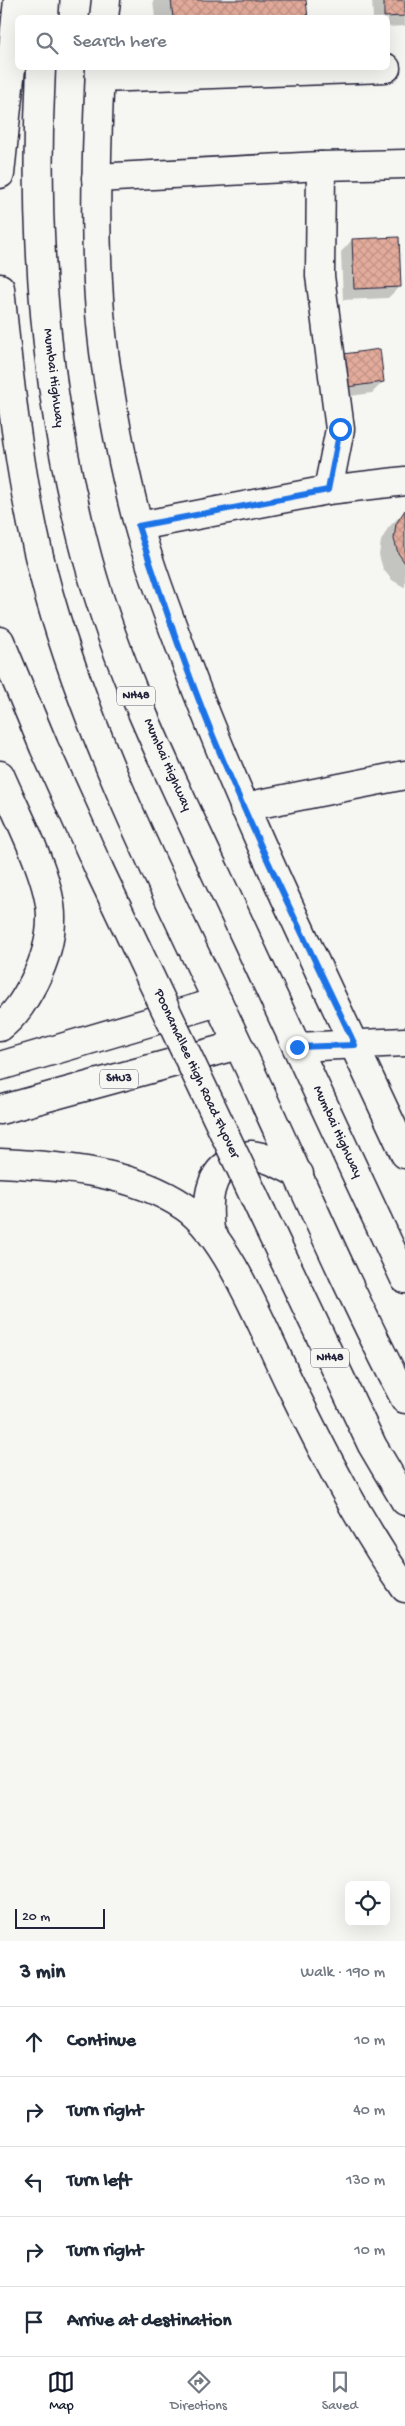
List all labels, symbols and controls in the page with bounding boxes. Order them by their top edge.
search box [15,15,390,70]
icon: search [33,29,61,57]
text: Search here [73,31,167,54]
street label: Mumbai Highway [38,327,68,429]
route start [329,418,352,441]
road number: NH48 [117,686,155,706]
street label: Mumbai Highway [139,716,195,814]
street label: Poonamallee High Road Flyover [149,986,243,1162]
route end [286,1036,309,1059]
road number: SHU3 [100,1070,138,1088]
street label: Mumbai Highway [308,1083,366,1181]
road number: NH48 [311,1349,349,1368]
map controls [345,1881,390,1926]
button: locate [345,1881,390,1926]
scale bar [15,1906,105,1929]
text: 20 m [22,1909,50,1926]
text: 3 min [20,1961,65,1986]
text: Walk · 190 m [301,1964,385,1983]
icon: ahead [20,2028,48,2056]
text: Continue [67,2030,136,2053]
text: 10 m [354,2032,385,2051]
icon: right [20,2098,48,2126]
text: Turn right [67,2100,143,2123]
text: 40 m [353,2102,385,2121]
icon: left [20,2168,48,2196]
text: Turn left [67,2170,131,2193]
text: 130 m [346,2172,385,2191]
icon: right [20,2238,48,2266]
text: Turn right [67,2240,143,2263]
text: 10 m [354,2242,385,2261]
icon: arrive [20,2308,48,2336]
text: Arrive at destination [67,2310,231,2333]
tab: Map [47,2368,75,2415]
tab: Directions [170,2368,227,2415]
tab: Saved [322,2368,358,2415]

